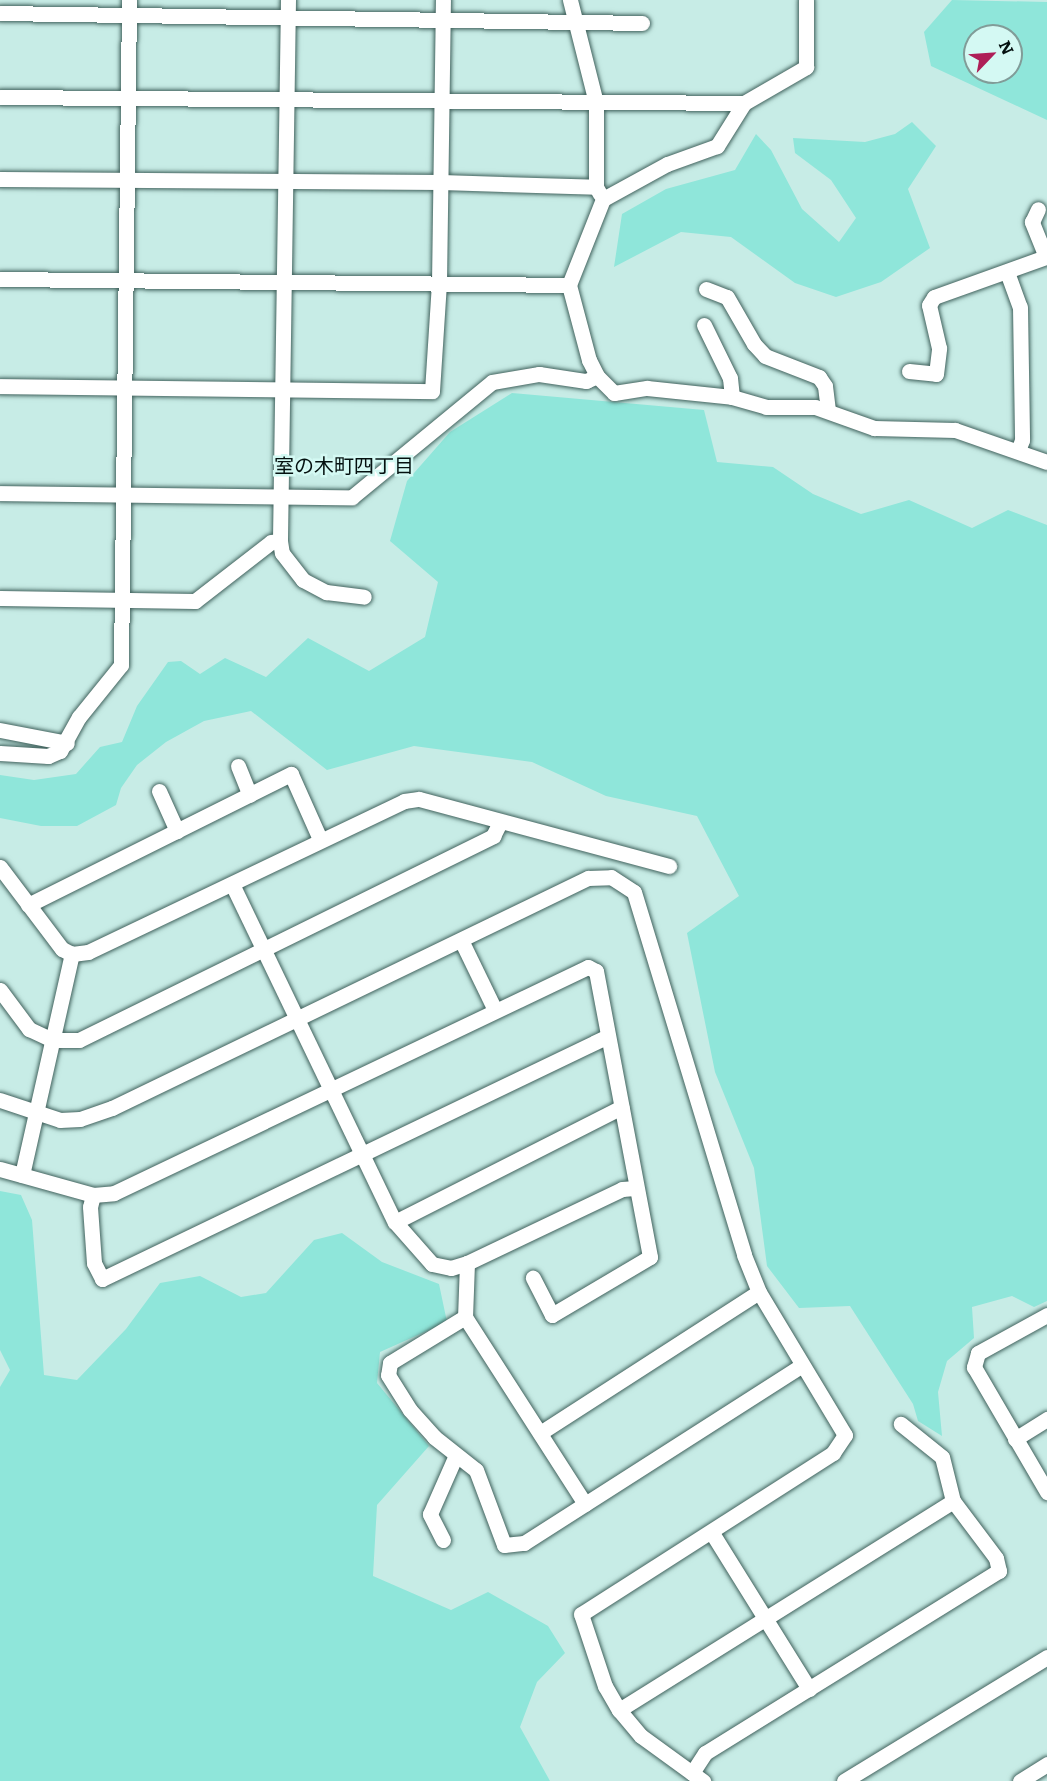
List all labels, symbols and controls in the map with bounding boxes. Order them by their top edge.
north arrow [963,24,1023,84]
text: N [994,36,1021,58]
district label: 室の木町四丁目 [274,452,414,476]

